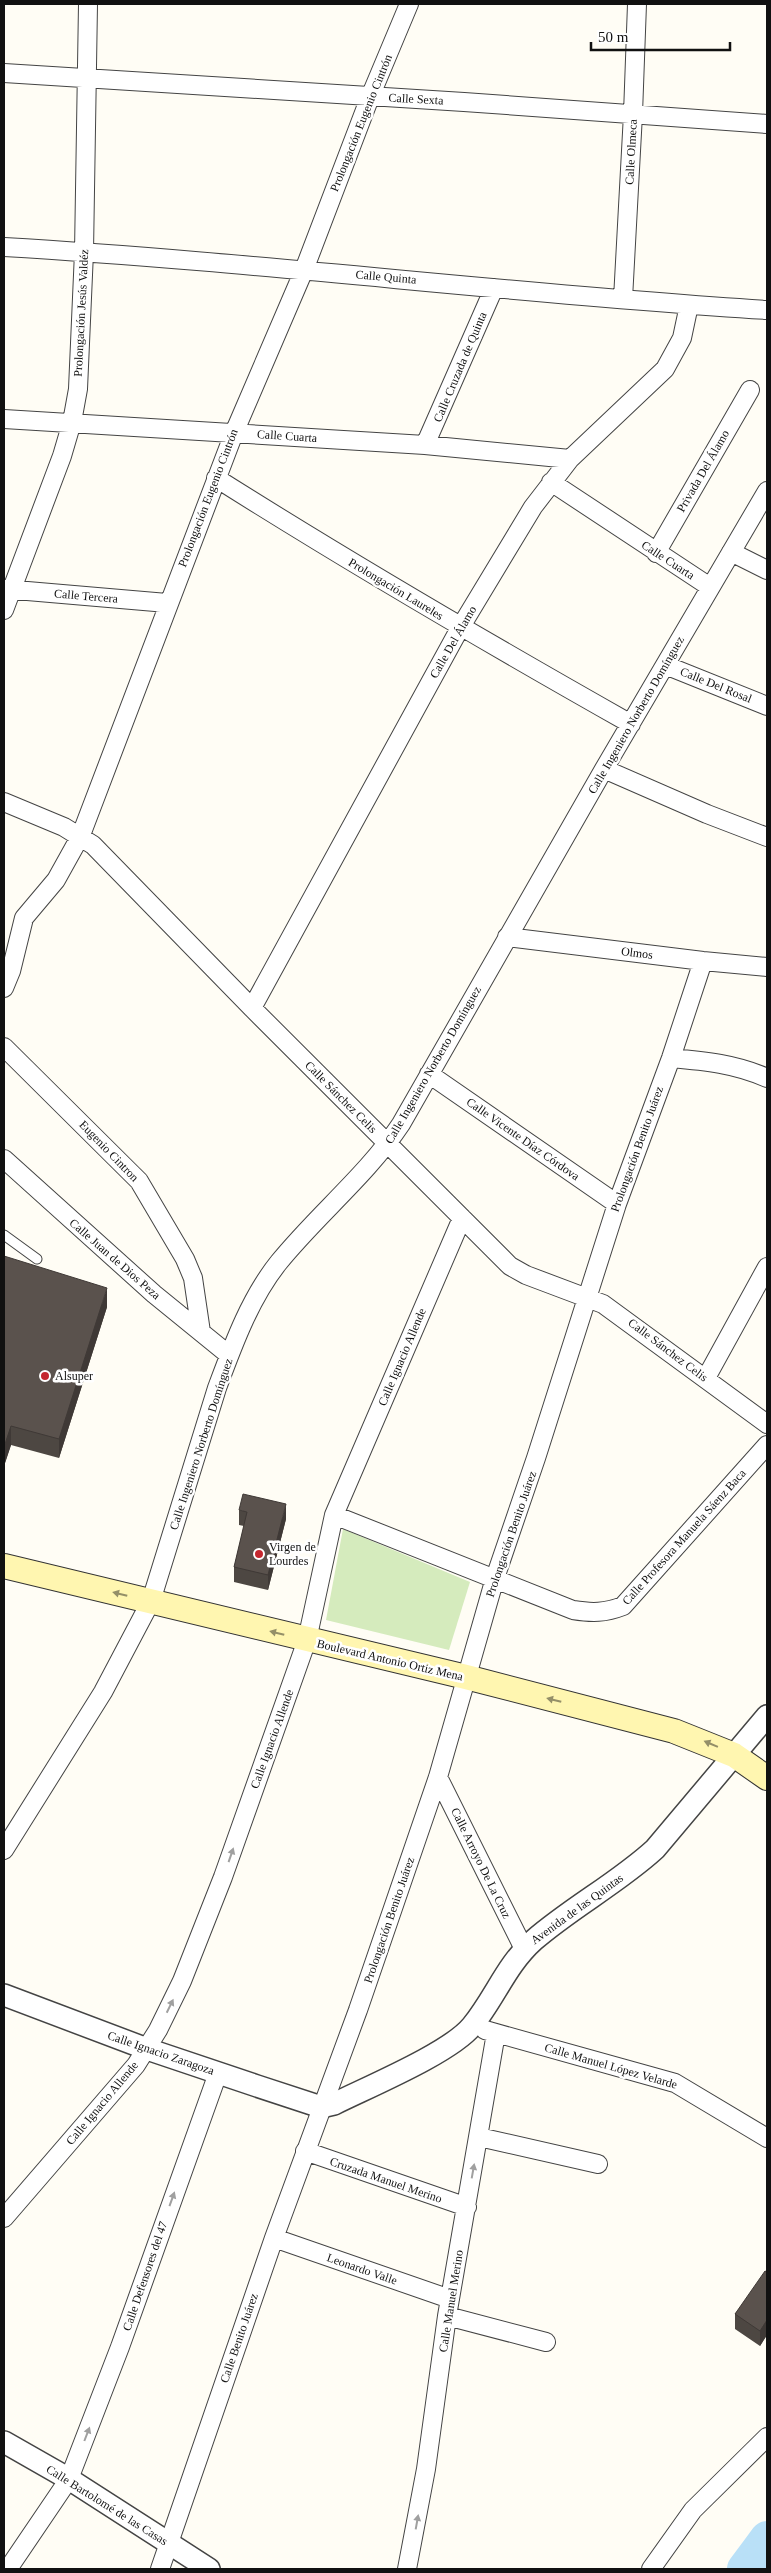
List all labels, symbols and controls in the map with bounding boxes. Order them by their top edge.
scale bar [591,20,730,52]
text: 50 m [598,29,629,45]
street label: Prolongación Eugenio Cintrón [327,52,395,194]
street label: Calle Sexta [388,91,444,107]
street label: Calle Olmeca [622,118,640,185]
street label: Prolongación Jesús Valdéz [71,249,91,377]
street label: Calle Quinta [355,267,418,287]
street label: Calle Cruzada de Quinta [430,309,490,424]
street label: Prolongación Eugenio Cintrón [175,427,241,569]
street label: Calle Cuarta [256,427,318,445]
street label: Privada Del Álamo [674,427,732,515]
street label: Calle Cuarta [639,538,698,583]
street label: Prolongación Laureles [346,555,446,623]
street label: Calle Tercera [54,586,119,606]
street label: Calle Del Álamo [427,603,479,681]
street label: Calle Ingeniero Norberto Domínguez [585,634,687,796]
street label: Calle Del Rosal [678,664,754,706]
street label: Olmos [620,944,654,962]
street label: Calle Ingeniero Norberto Domínguez [382,984,484,1146]
street label: Calle Sánchez Celis [302,1058,380,1136]
street label: Prolongación Benito Juárez [608,1084,666,1214]
street label: Calle Vicente Díaz Córdova [464,1095,583,1184]
street label: Eugenio Cintron [76,1117,142,1185]
street label: Calle Juan de Dios Peza [67,1216,164,1303]
street label: Calle Ignacio Allende [375,1306,429,1408]
street label: Calle Sánchez Celis [625,1316,711,1385]
street label: Calle Ingeniero Norberto Domínguez [167,1356,235,1532]
place label: Alsuper [55,1369,93,1383]
marker: Alsuper [39,1370,51,1382]
street label: Calle Profesora Manuela Sáenz Baca [619,1466,749,1608]
street label: Prolongación Benito Juárez [483,1469,539,1599]
place label: Virgen de Lourdes [269,1540,316,1568]
marker: Virgen de Lourdes [253,1548,265,1560]
one-way arrow [112,1590,127,1598]
one-way arrow [270,1629,285,1637]
street label: Boulevard Antonio Ortiz Mena [316,1636,465,1684]
street label: Calle Ignacio Allende [248,1687,296,1791]
one-way arrow [547,1696,562,1704]
one-way arrow [703,1740,718,1748]
street label: Calle Arroyo De La Cruz [448,1805,514,1921]
one-way arrow [227,1847,235,1862]
street label: Prolongación Benito Juárez [361,1855,417,1985]
street label: Avenida de las Quintas [528,1871,626,1947]
one-way arrow [166,1998,174,2013]
street label: Calle Ignacio Zaragoza [106,2028,217,2078]
street label: Calle Manuel López Velarde [543,2040,679,2092]
street label: Calle Ignacio Allende [63,2058,141,2148]
street label: Cruzada Manuel Merino [328,2154,444,2206]
one-way arrow [470,2163,478,2179]
one-way arrow [168,2191,176,2206]
street label: Calle Defensores del 47 [120,2219,170,2333]
street label: Calle Manuel Merino [436,2249,466,2353]
street label: Leonardo Valle [325,2250,399,2288]
street label: Calle Benito Juárez [217,2291,261,2385]
one-way arrow [83,2426,91,2441]
street label: Calle Bartolomé de las Casas [44,2462,171,2548]
one-way arrow [413,2513,421,2529]

